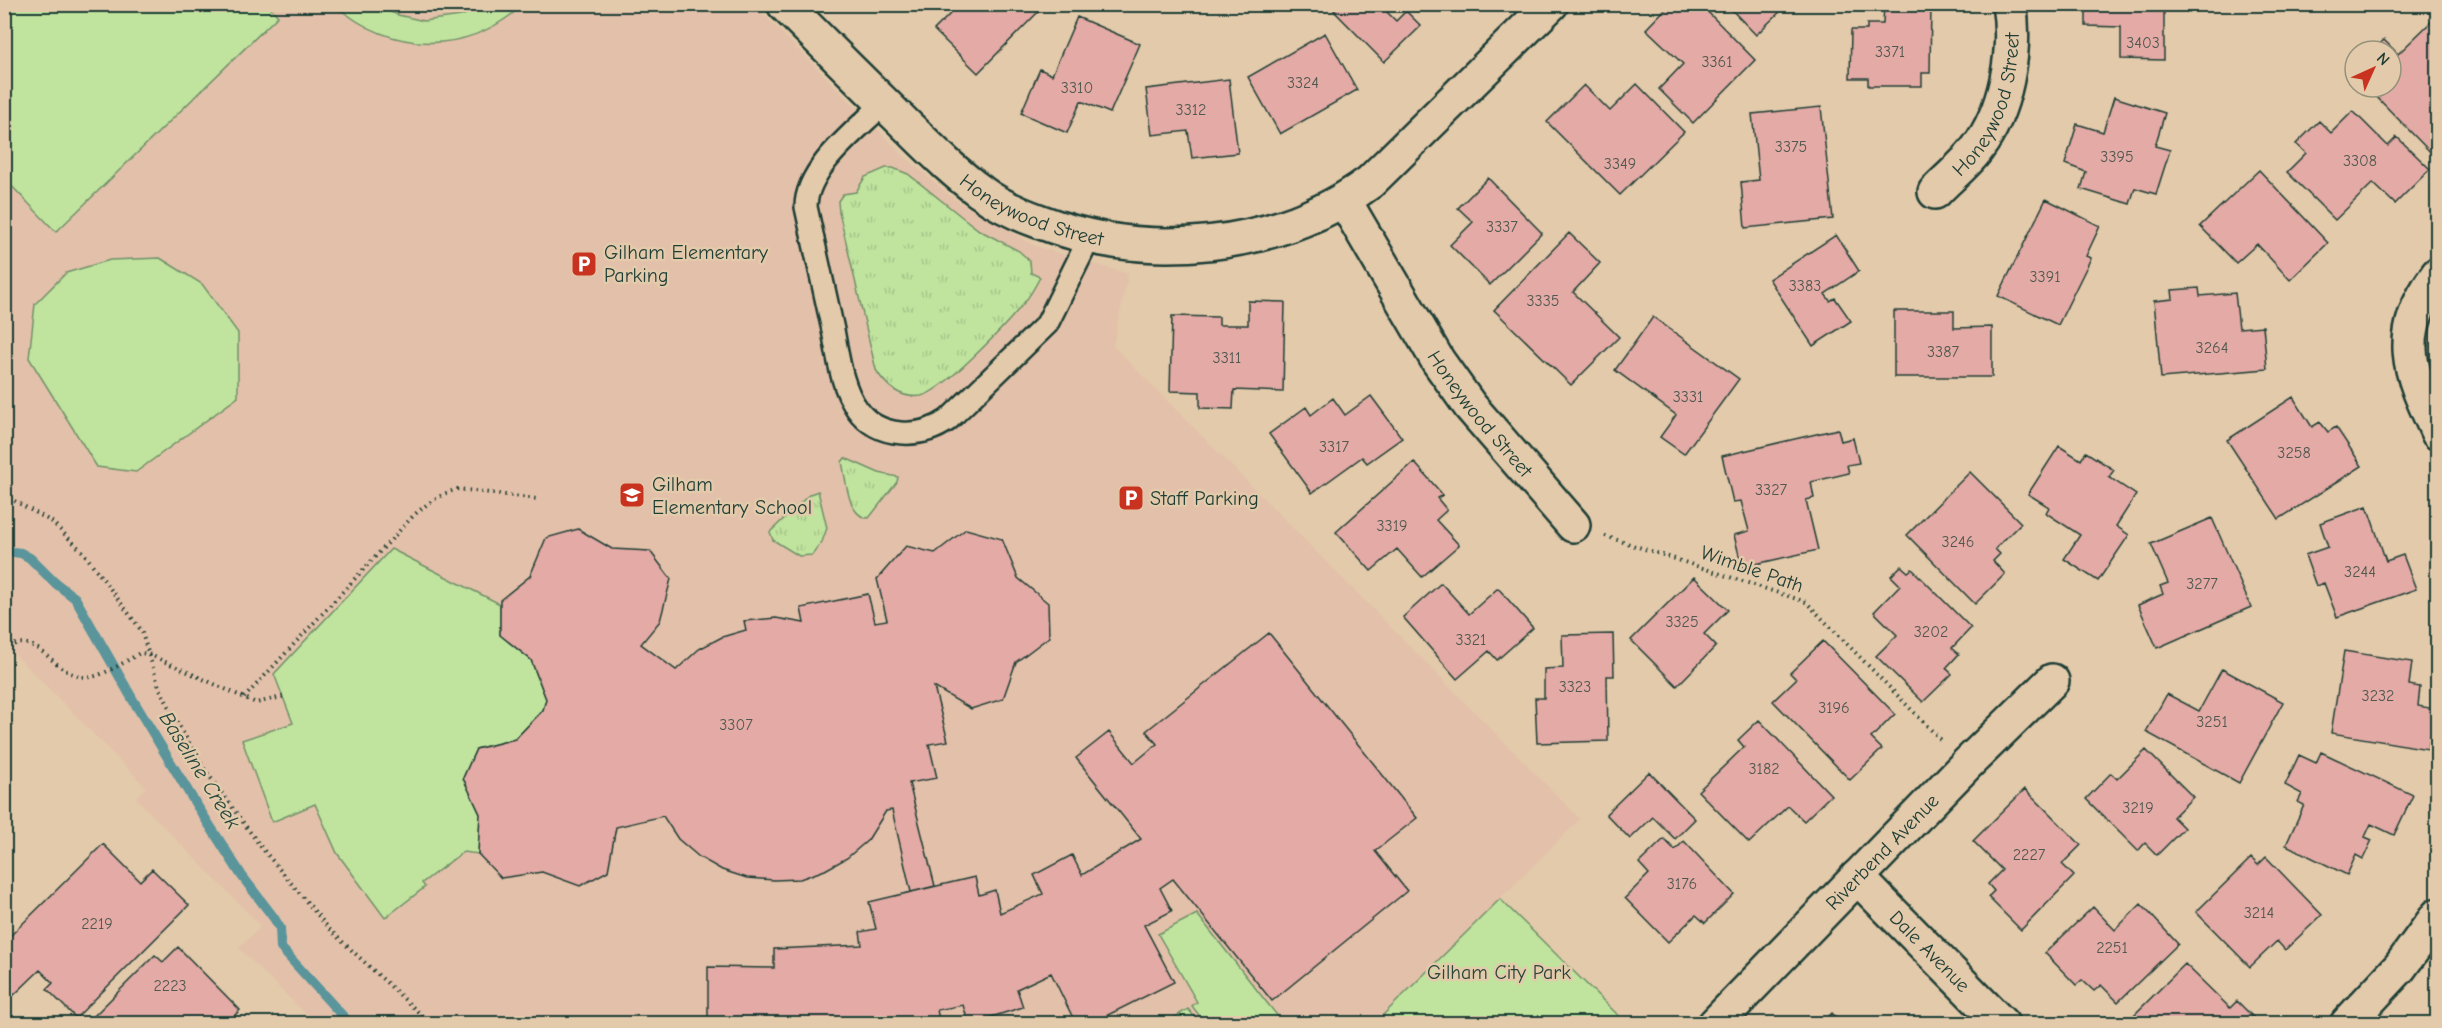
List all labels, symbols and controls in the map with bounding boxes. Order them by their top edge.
street label: Honeywood Street [1947,31,2023,181]
house number: 3403 [2126,34,2160,52]
north arrow [2343,39,2403,99]
house number: 3371 [1875,43,1905,61]
text: N [2373,49,2393,69]
house number: 3361 [1701,53,1733,71]
house number: 3324 [1287,74,1319,92]
house number: 3310 [1061,79,1093,97]
house number: 3312 [1176,101,1206,119]
house number: 3375 [1775,138,1807,156]
house number: 3395 [2100,148,2134,166]
house number: 3308 [2343,152,2377,170]
house number: 3349 [1604,155,1636,173]
street label: Honeywood Street [955,169,1107,251]
house number: 3337 [1486,218,1518,236]
place label: Gilham Elementary Parking [604,241,768,287]
parking icon: Gilham Elementary Parking [569,249,599,279]
house number: 3391 [2029,268,2061,286]
house number: 3383 [1789,277,1821,295]
house number: 3335 [1527,292,1559,310]
house number: 3264 [2196,339,2228,357]
house number: 3387 [1927,343,1959,361]
street label: Honeywood Street [1423,346,1538,483]
house number: 3311 [1213,349,1241,367]
house number: 3331 [1673,388,1703,406]
house number: 3317 [1319,438,1349,456]
house number: 3258 [2277,444,2311,462]
place label: Gilham Elementary School [652,473,812,519]
school or university icon: Gilham Elementary School [617,480,647,510]
house number: 3327 [1755,481,1787,499]
parking icon: Staff Parking [1116,483,1146,513]
place label: Staff Parking [1150,487,1259,510]
house number: 3319 [1376,517,1408,535]
house number: 3246 [1942,533,1974,551]
street label: Wimble Path [1698,541,1806,597]
house number: 3244 [2344,563,2376,581]
house number: 3277 [2186,575,2218,593]
house number: 3325 [1665,613,1699,631]
house number: 3202 [1914,623,1948,641]
house number: 3321 [1456,631,1486,649]
house number: 3323 [1559,678,1591,696]
house number: 3232 [2362,687,2394,705]
house number: 3196 [1818,699,1850,717]
water label: Baseline Creek [154,707,246,834]
house number: 3251 [2196,713,2228,731]
house number: 3307 [719,716,753,734]
house number: 3182 [1748,760,1780,778]
street label: Riverbend Avenue [1821,789,1943,914]
house number: 3219 [2122,799,2154,817]
house number: 2227 [2013,846,2046,864]
house number: 3176 [1667,875,1697,893]
house number: 3214 [2244,904,2274,922]
street label: Dale Avenue [1885,906,1975,996]
house number: 2219 [81,915,113,933]
house number: 2251 [2096,939,2128,957]
park label: Gilham City Park [1427,961,1571,984]
house number: 2223 [153,977,187,995]

